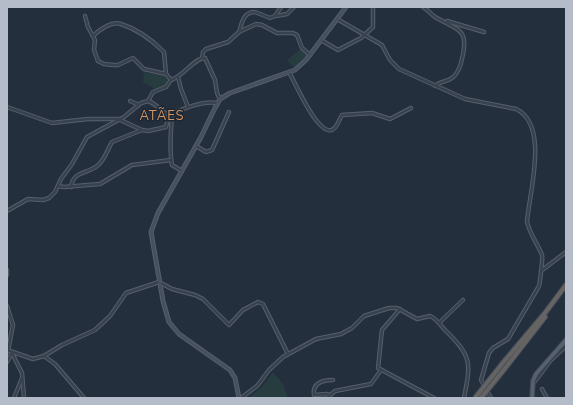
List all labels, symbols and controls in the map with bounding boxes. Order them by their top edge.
district label: ATÃES [139,107,185,125]

